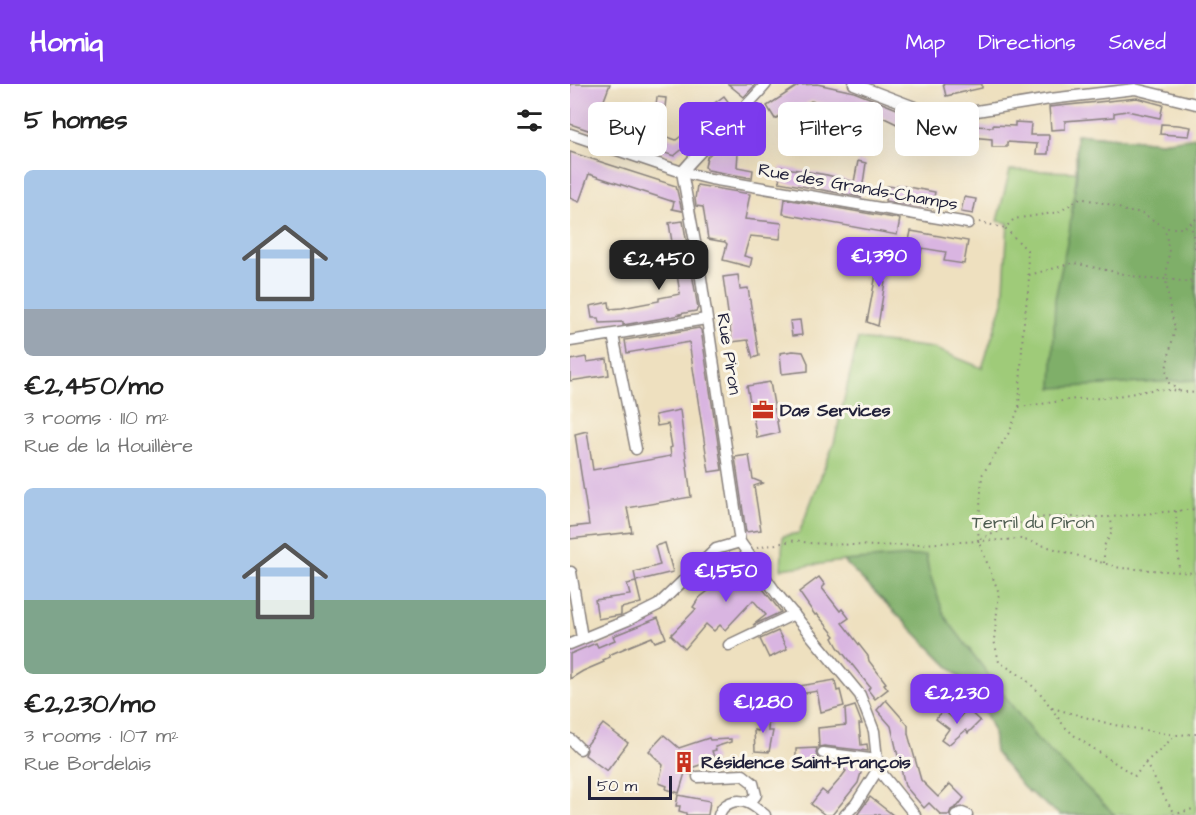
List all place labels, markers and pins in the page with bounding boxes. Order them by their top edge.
pin: €1,390 [830,237,928,288]
pin: €2,450 [610,240,708,291]
office icon: Das Services [751,398,775,422]
place label: Das Services [780,398,891,423]
pin: €1,550 [677,552,775,603]
pin: €2,230 [908,674,1006,725]
pin: €1,280 [714,683,812,734]
building icon: Résidence Saint-François [672,750,696,774]
place label: Résidence Saint-François [701,750,911,775]

